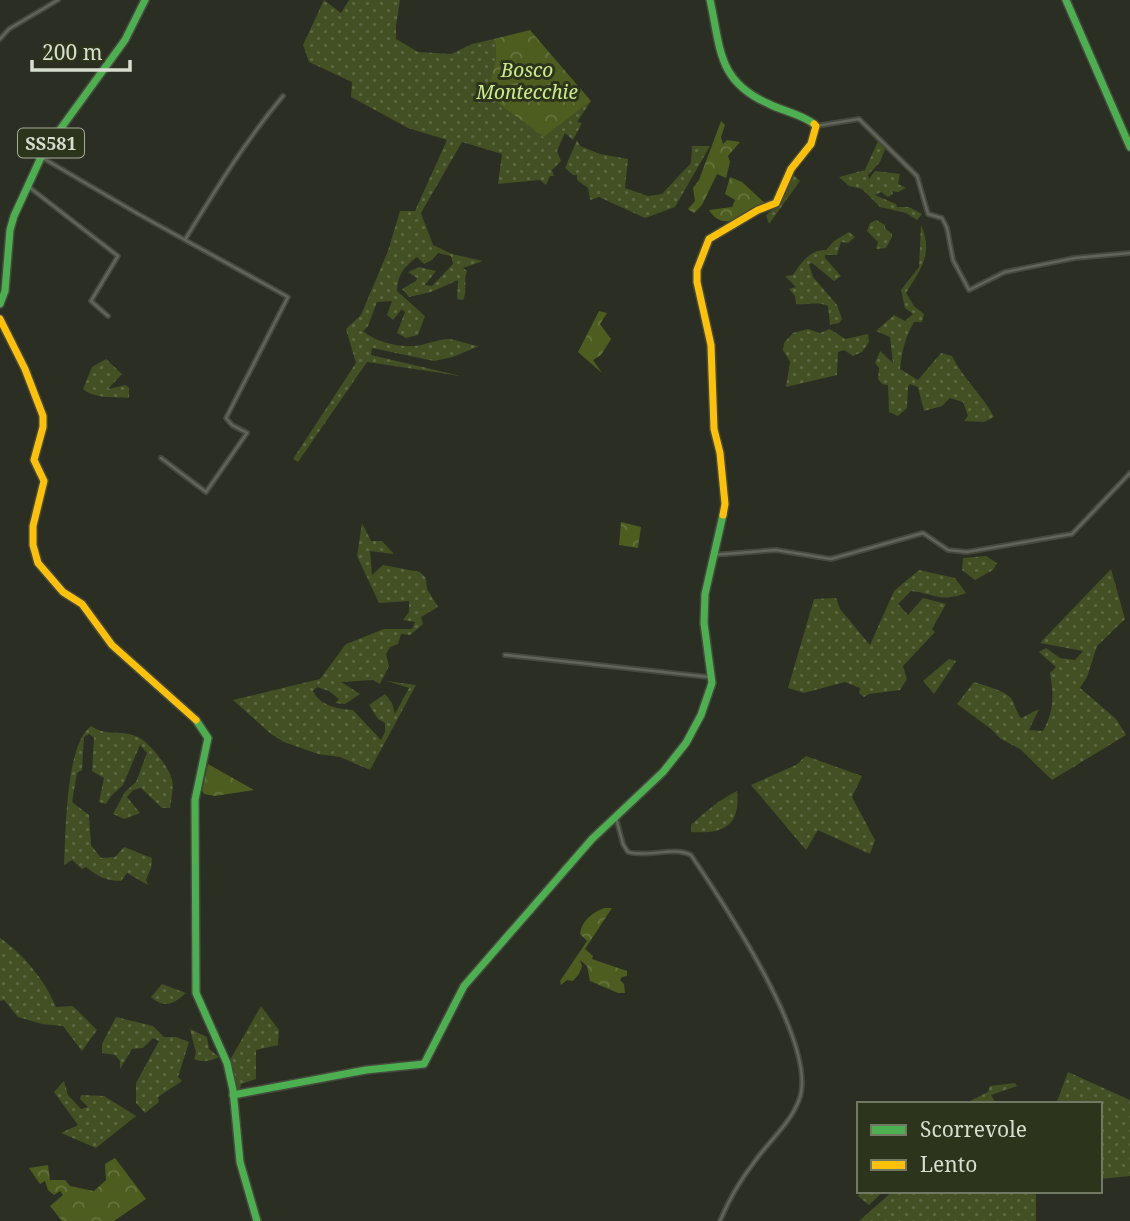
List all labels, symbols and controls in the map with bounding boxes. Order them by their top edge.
scale bar [32,28,130,72]
text: 200 m [42,38,103,66]
park label: Bosco Montecchie [475,57,578,105]
road number: SS581 [18,128,84,158]
legend [857,1102,1102,1193]
text: Scorrevole [920,1115,1027,1143]
text: Lento [920,1150,977,1178]

